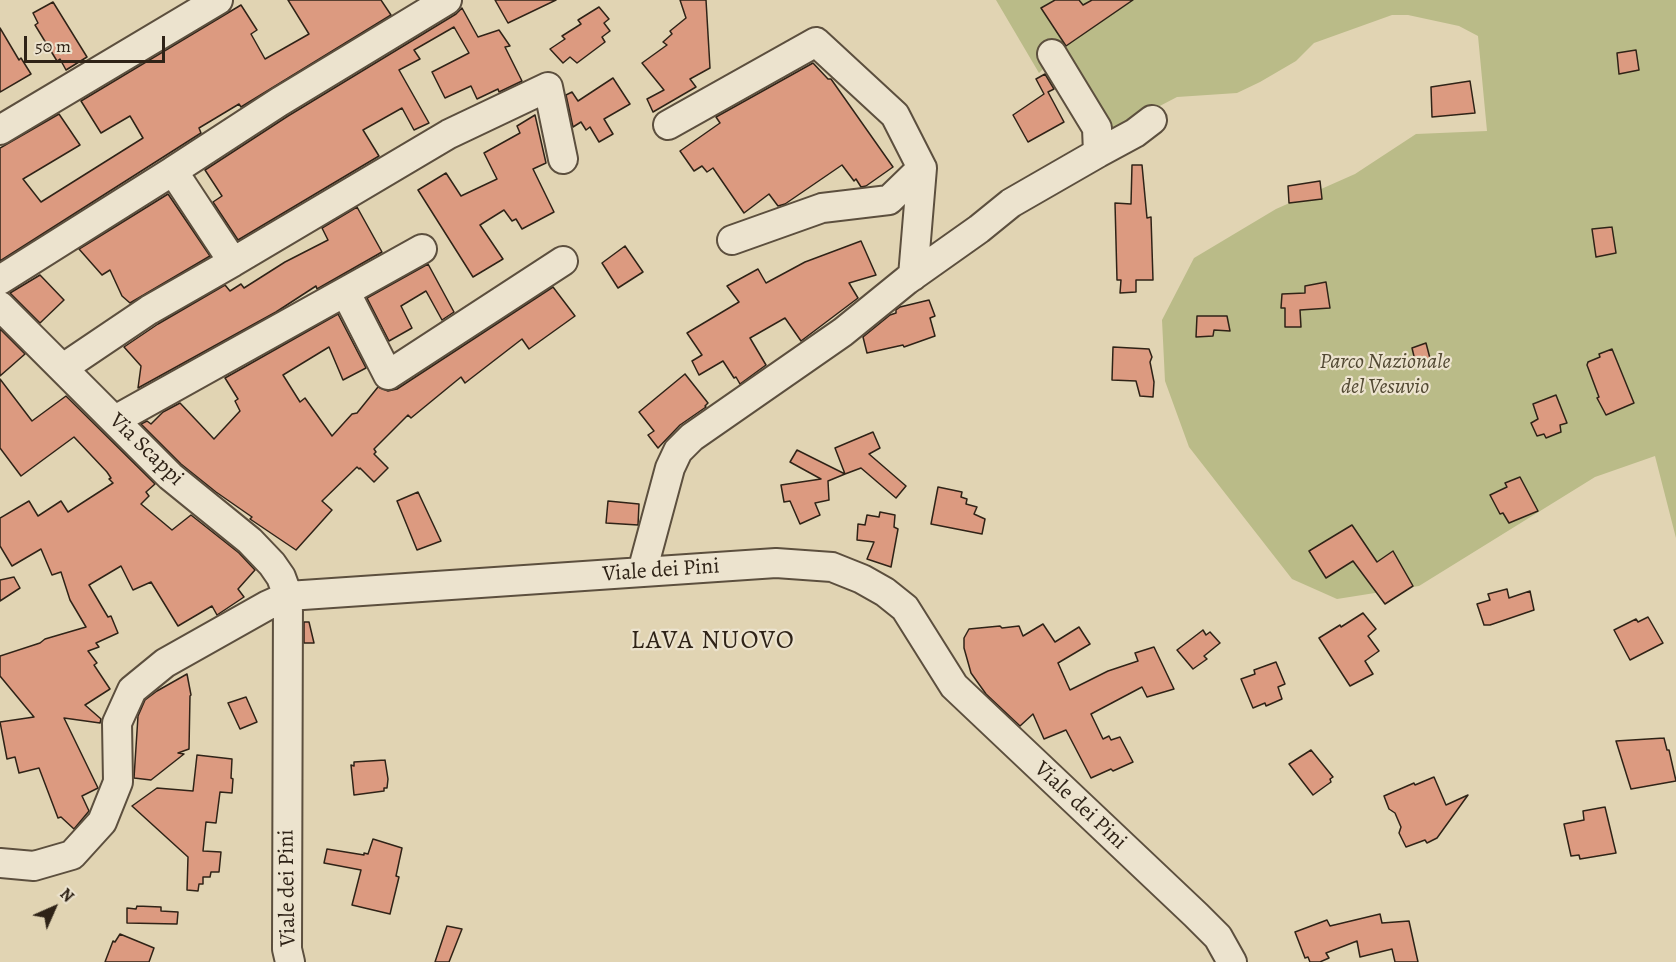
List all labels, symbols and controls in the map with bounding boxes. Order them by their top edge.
scale bar [27,24,168,62]
text: 50 m [35,34,71,58]
park label: Parco Nazionale del Vesuvio [1320,350,1450,402]
street label: Via Scappi [103,408,189,492]
street label: Viale dei Pini [602,554,720,588]
district label: LAVA NUOVO [631,626,795,658]
street label: Viale dei Pini [1028,756,1132,856]
street label: Viale dei Pini [274,829,302,947]
north arrow [24,878,84,938]
text: N [55,883,79,907]

